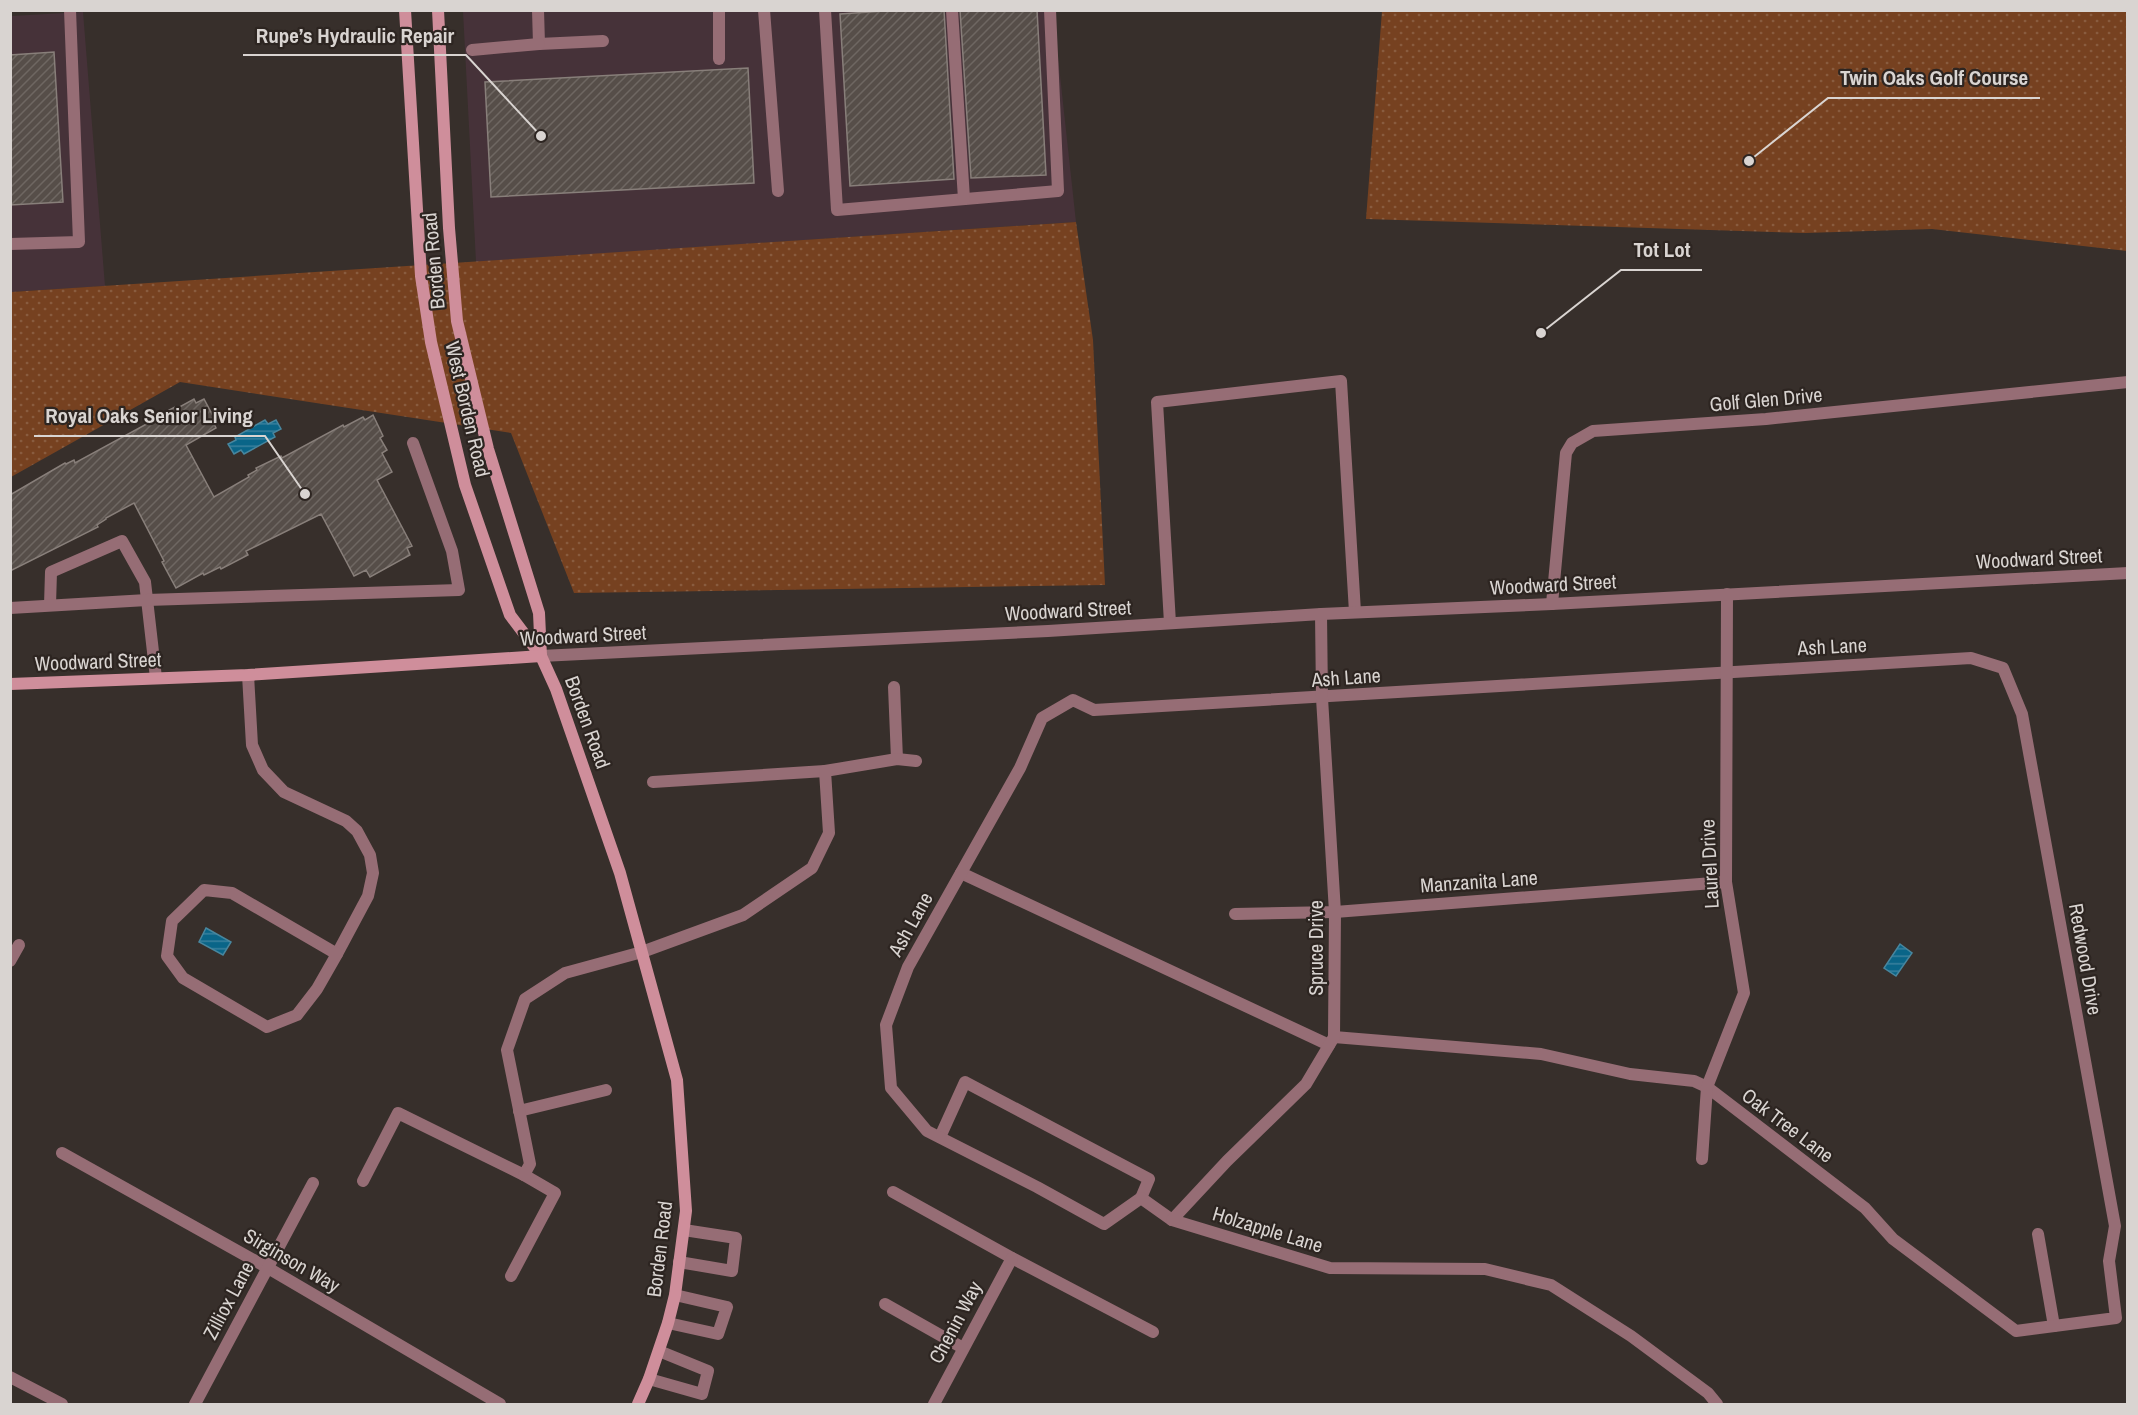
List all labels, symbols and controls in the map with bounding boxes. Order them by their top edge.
callout: Rupe’s Hydraulic Repair [243,16,466,55]
text: Rupe’s Hydraulic Repair [256,21,455,50]
callout: Twin Oaks Golf Course [1828,59,2040,98]
text: Twin Oaks Golf Course [1840,63,2028,92]
street label: Borden Road [415,212,451,310]
callout: Tot Lot [1621,231,1702,270]
text: Tot Lot [1633,235,1691,264]
street label: West Borden Road [439,339,497,479]
street label: Golf Glen Drive [1709,381,1823,417]
callout: Royal Oaks Senior Living [34,397,265,436]
text: Royal Oaks Senior Living [45,401,253,430]
street label: Woodward Street [1975,541,2103,575]
street label: Woodward Street [1489,567,1617,601]
street label: Woodward Street [1004,593,1132,627]
street label: Woodward Street [519,618,647,652]
street label: Ash Lane [1796,631,1867,661]
street label: Woodward Street [34,645,162,677]
street label: Ash Lane [1309,661,1382,693]
street label: Borden Road [559,672,617,772]
street label: Laurel Drive [1693,819,1725,909]
street label: Manzanita Lane [1419,863,1539,899]
street label: Ash Lane [881,887,939,962]
street label: Spruce Drive [1302,900,1329,996]
street label: Redwood Drive [2063,901,2109,1017]
street label: Oak Tree Lane [1737,1082,1839,1168]
street label: Borden Road [640,1199,678,1299]
street label: Holzapple Lane [1210,1199,1326,1259]
street label: Sirginson Way [239,1222,346,1299]
street label: Zilliox Lane [196,1256,260,1344]
street label: Chenin Way [922,1275,988,1368]

